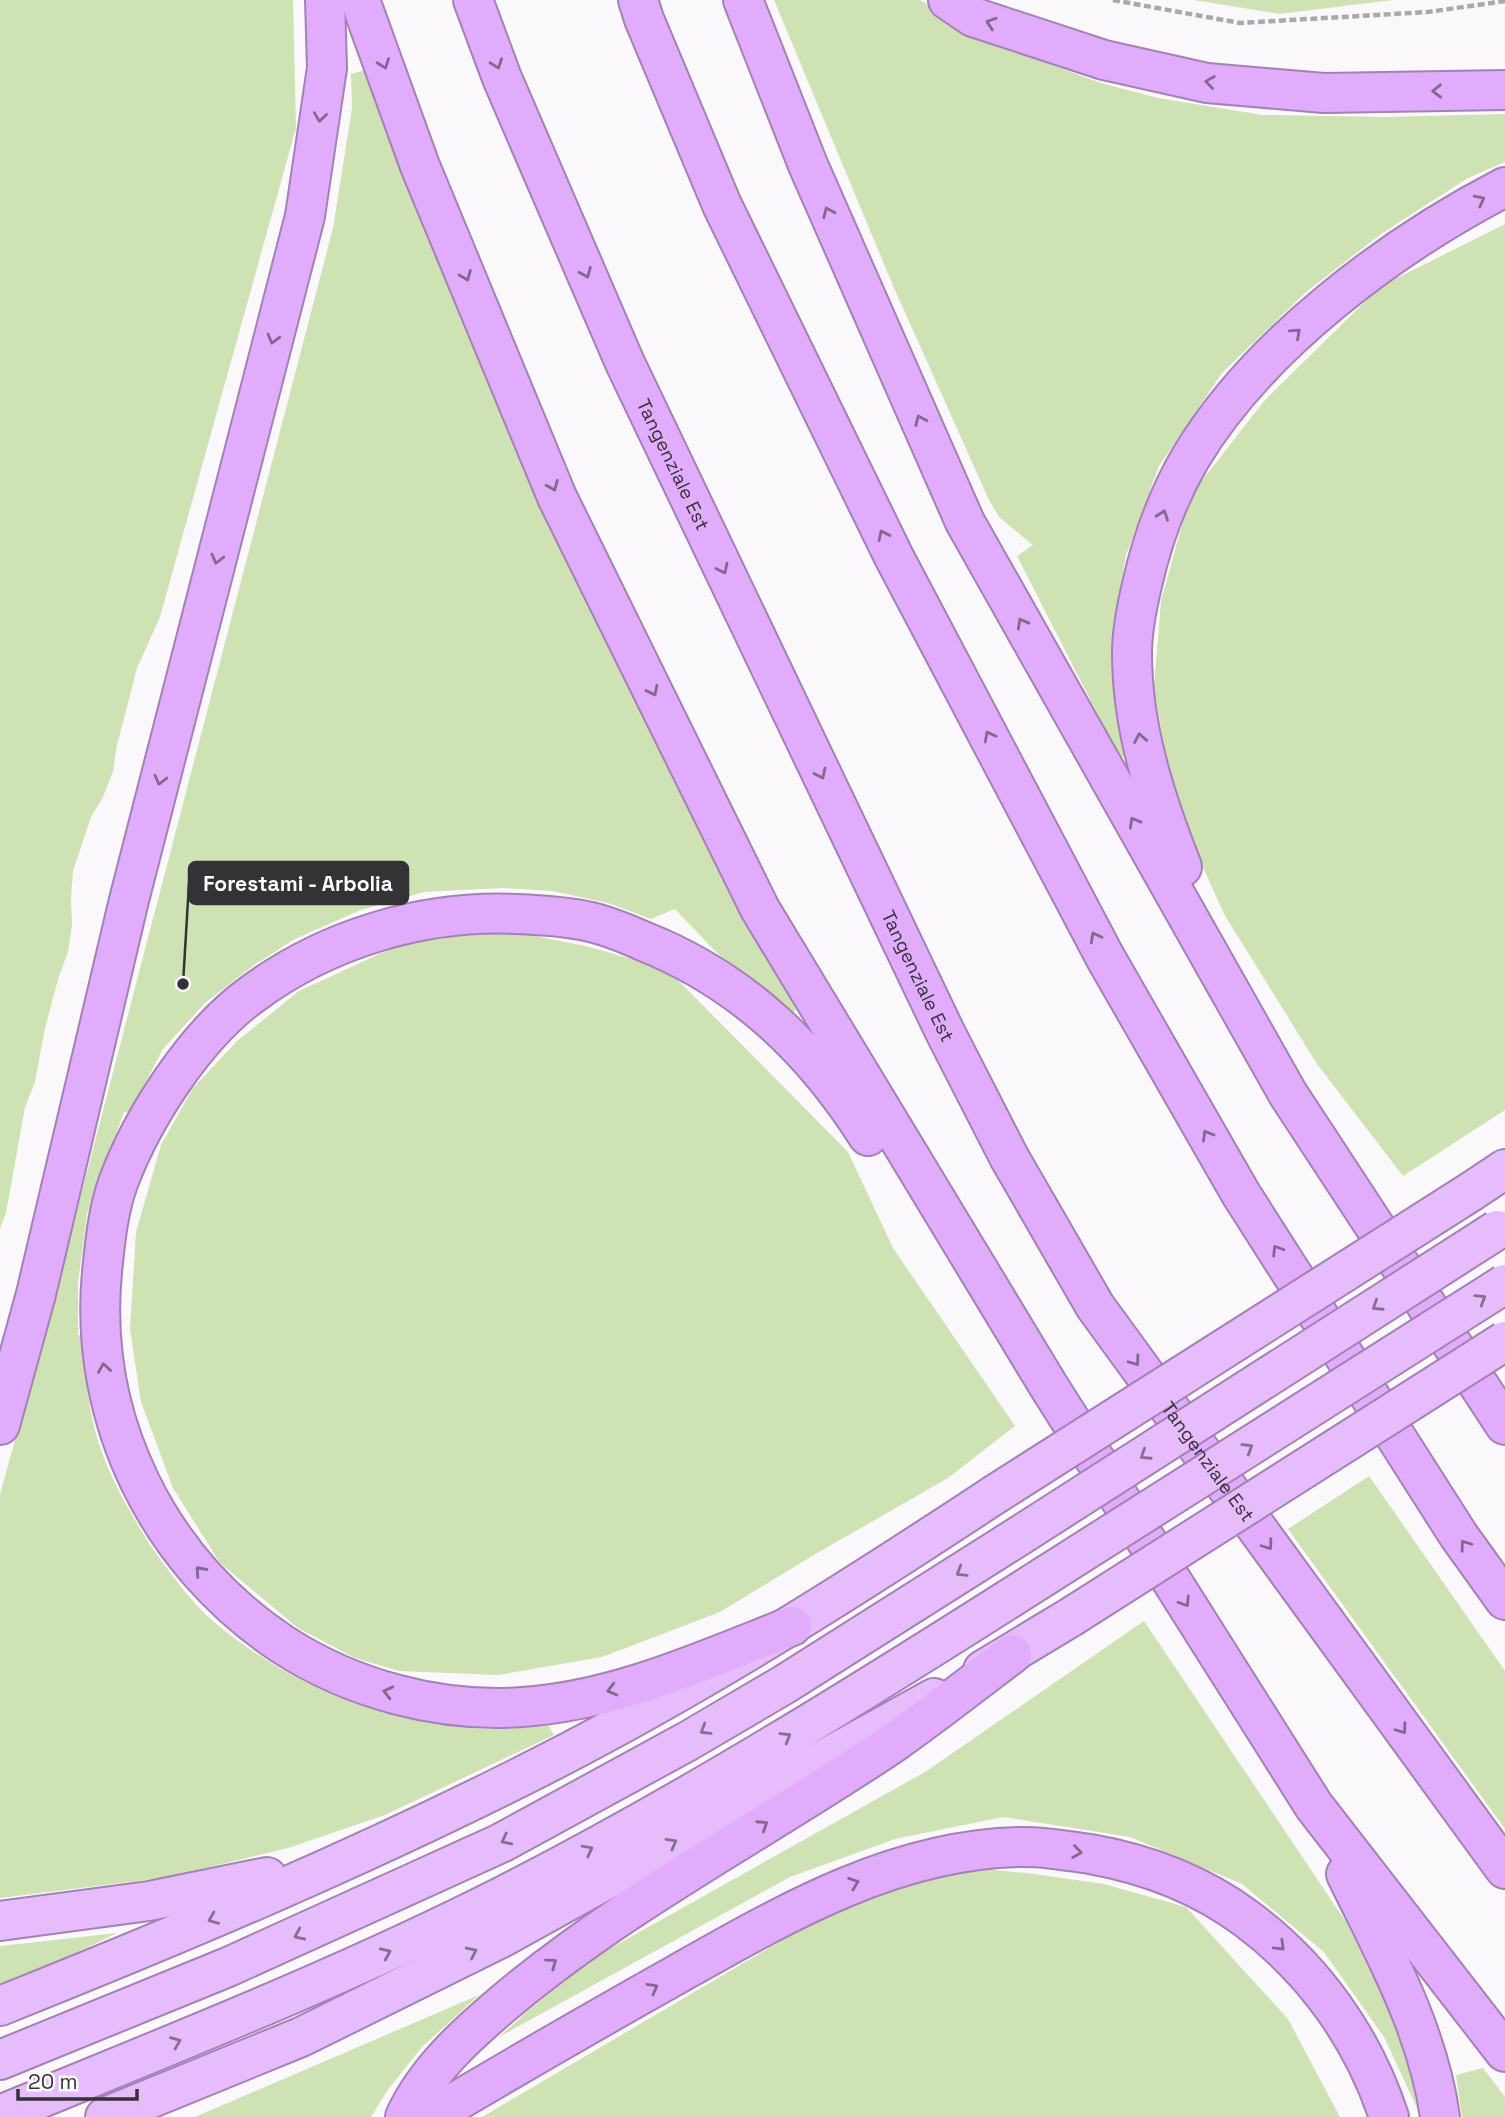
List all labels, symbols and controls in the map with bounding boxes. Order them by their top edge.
one-way arrow [985,17,997,31]
one-way arrow [375,58,389,70]
one-way arrow [489,58,503,70]
one-way arrow [1204,75,1216,90]
one-way arrow [1431,83,1442,99]
one-way arrow [313,111,328,123]
one-way arrow [1473,195,1485,209]
one-way arrow [822,207,836,219]
one-way arrow [578,266,592,279]
one-way arrow [457,270,471,282]
one-way arrow [1288,329,1301,342]
one-way arrow [267,333,281,345]
street label: Tangenziale Est [631,395,716,534]
one-way arrow [914,415,928,428]
one-way arrow [544,480,558,492]
one-way arrow [1155,510,1169,522]
one-way arrow [877,530,891,542]
one-way arrow [210,553,225,565]
one-way arrow [715,562,729,574]
one-way arrow [1017,618,1030,631]
one-way arrow [644,684,658,696]
one-way arrow [983,731,997,743]
one-way arrow [1134,732,1149,744]
one-way arrow [813,767,827,779]
one-way arrow [154,774,168,786]
one-way arrow [1129,816,1142,829]
callout: Forestami - Arbolia [189,862,408,904]
text: Forestami - Arbolia [203,870,393,897]
street label: Tangenziale Est [876,906,960,1046]
one-way arrow [1089,932,1103,945]
one-way arrow [1203,1130,1216,1143]
one-way arrow [1272,1244,1285,1257]
one-way arrow [1473,1295,1486,1308]
one-way arrow [1372,1298,1385,1311]
one-way arrow [1126,1353,1139,1366]
one-way arrow [96,1362,111,1374]
street label: Tangenziale Est [1156,1396,1260,1527]
one-way arrow [1240,1443,1253,1456]
one-way arrow [1139,1447,1152,1460]
one-way arrow [1260,1537,1273,1550]
one-way arrow [1461,1540,1473,1552]
one-way arrow [956,1564,969,1577]
one-way arrow [195,1566,208,1579]
one-way arrow [1176,1594,1189,1607]
one-way arrow [607,1682,619,1696]
one-way arrow [382,1686,394,1700]
one-way arrow [1394,1721,1406,1734]
one-way arrow [700,1722,713,1735]
one-way arrow [778,1732,791,1745]
one-way arrow [755,1821,768,1833]
one-way arrow [501,1832,513,1845]
one-way arrow [664,1838,677,1851]
one-way arrow [581,1845,594,1858]
one-way arrow [1071,1845,1083,1860]
one-way arrow [848,1877,860,1891]
one-way arrow [207,1911,219,1925]
one-way arrow [294,1927,307,1941]
one-way arrow [1271,1937,1284,1950]
one-way arrow [378,1947,391,1961]
one-way arrow [465,1947,477,1961]
one-way arrow [545,1959,557,1972]
one-way arrow [645,1983,658,1996]
one-way arrow [170,2037,182,2051]
scale bar [18,2058,136,2102]
text: 20 m [28,2068,78,2095]

